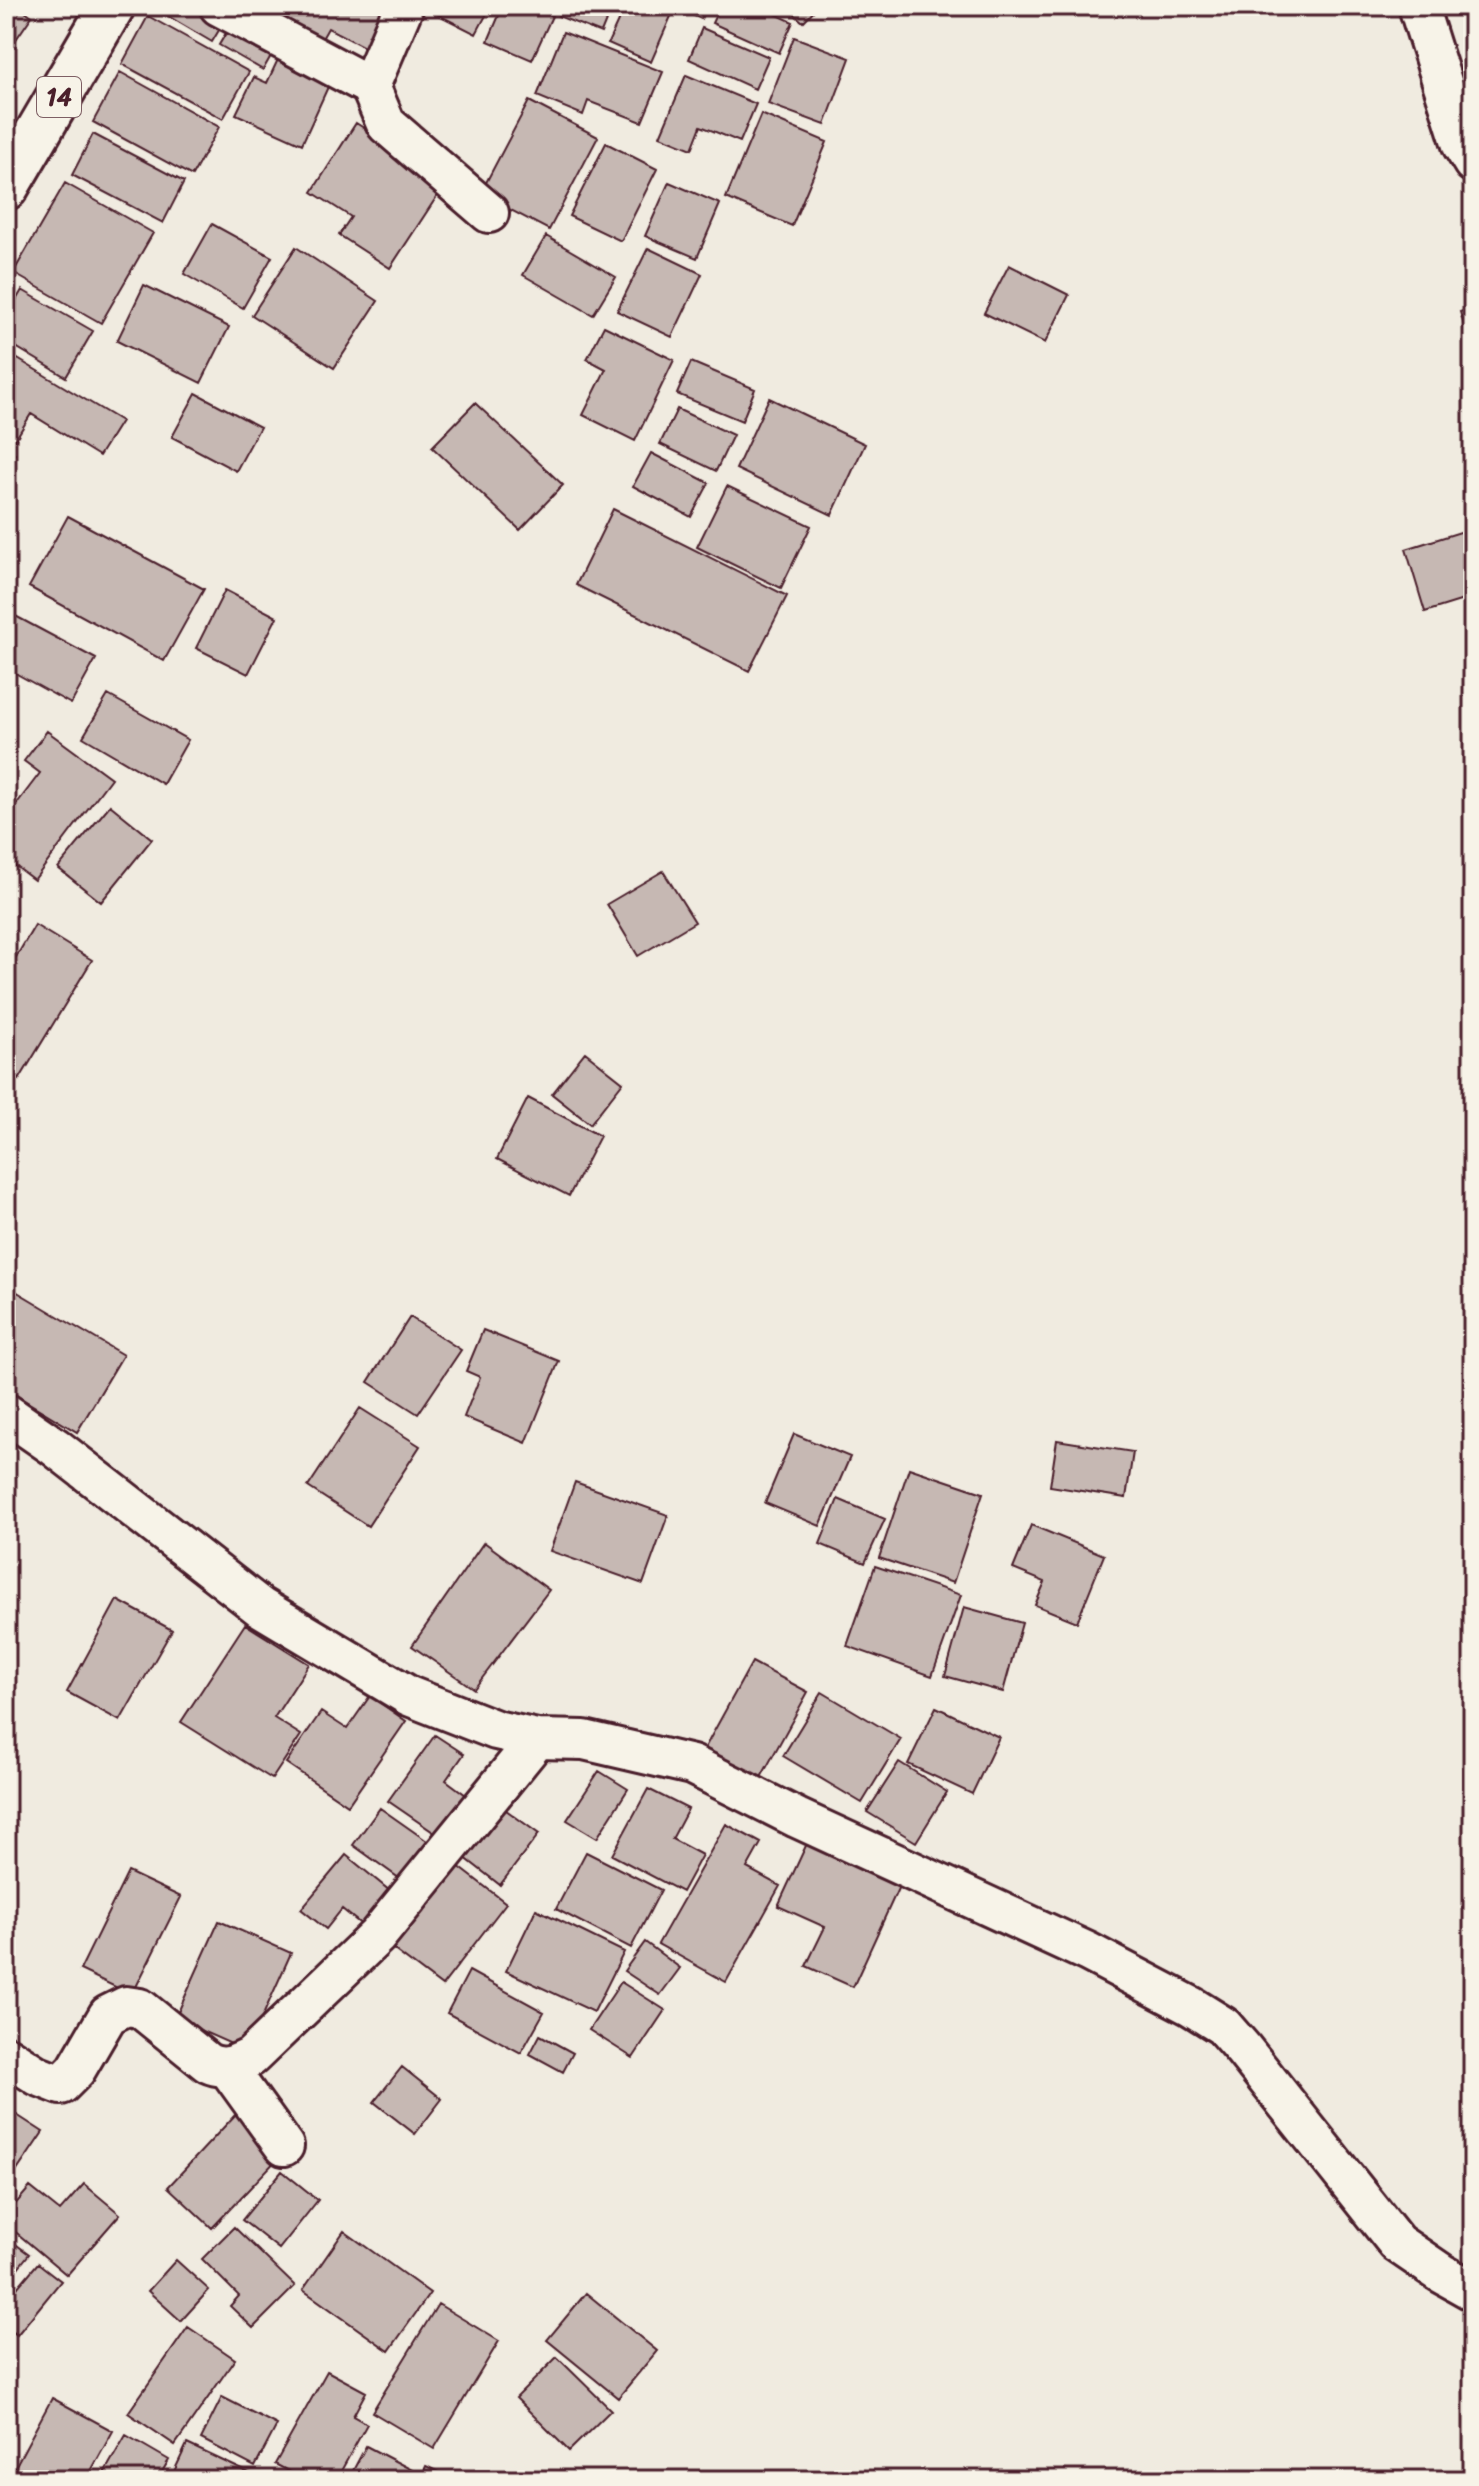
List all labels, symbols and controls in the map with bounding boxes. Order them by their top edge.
road number: 14 [37,77,81,117]

